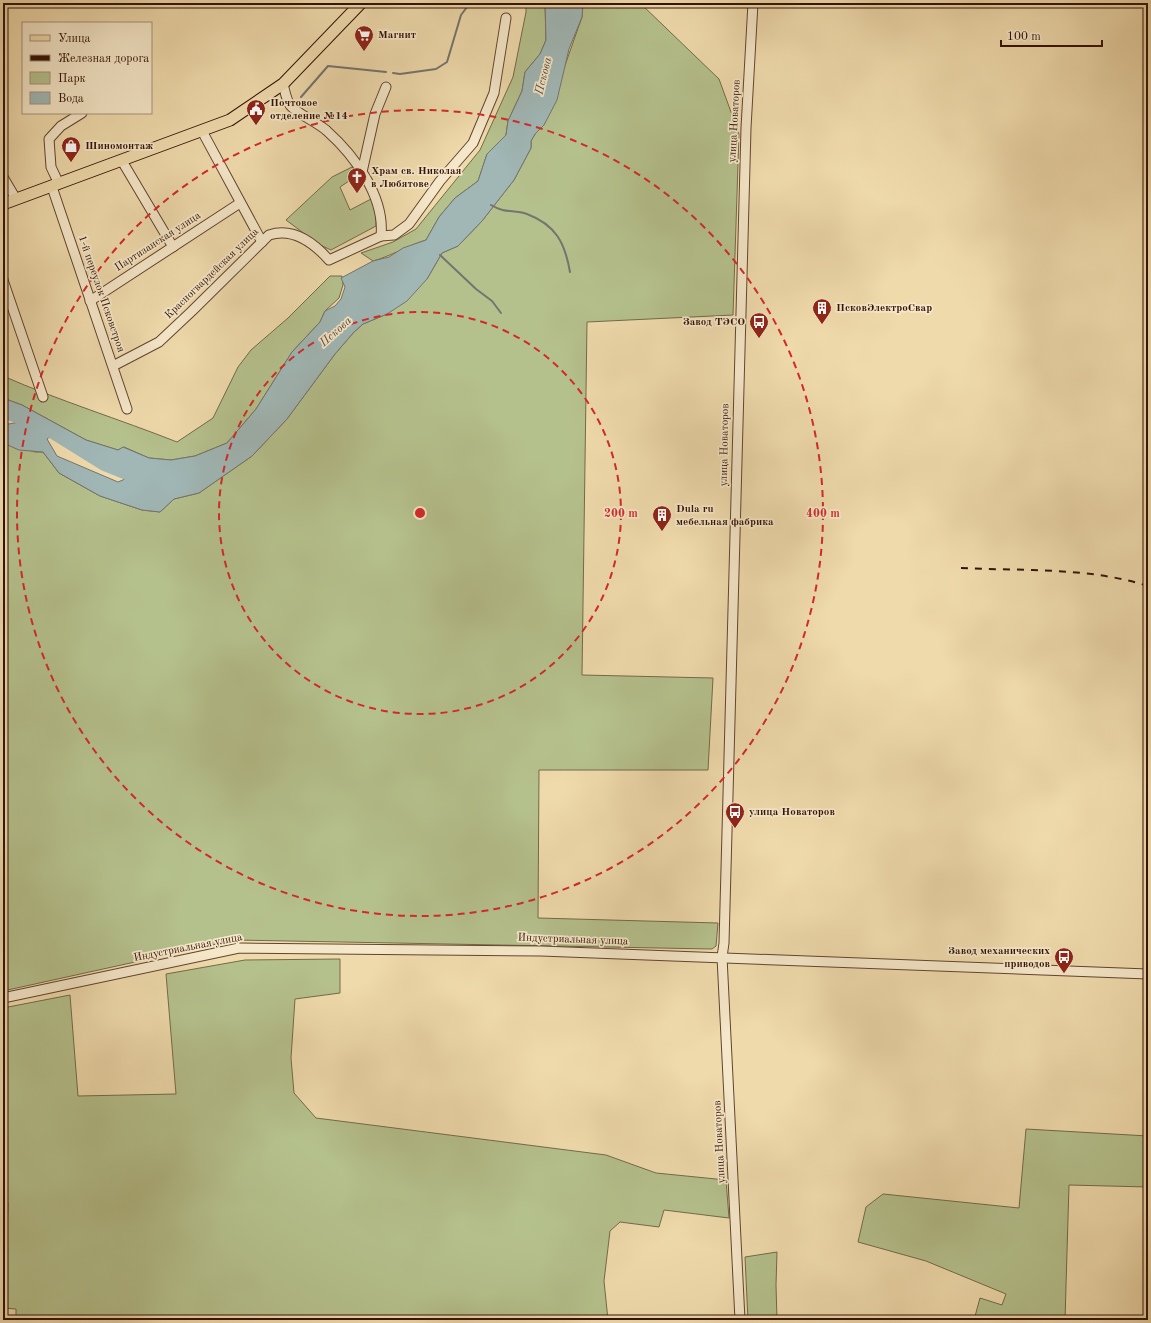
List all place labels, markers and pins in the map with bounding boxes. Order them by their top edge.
supermarket icon: Магнит [353,24,375,52]
place label: Магнит [378,30,416,41]
public building icon: Почтовое отделение №14 [245,98,267,126]
place label: Почтовое отделение №14 [270,98,348,122]
shop icon: Шиномонтаж [60,135,82,163]
place label: Шиномонтаж [85,141,153,152]
church icon: Храм св. Николая в Любятове [346,166,368,194]
place label: Храм св. Николая в Любятове [371,166,461,190]
building icon: ПсковЭлектроСвар [811,297,833,325]
place label: ПсковЭлектроСвар [836,303,932,314]
bus stop icon: Завод ТЭСО [748,311,770,339]
place label: Завод ТЭСО [683,317,745,328]
building icon: Dula ru мебельная фабрика [651,504,673,532]
place label: Dula ru мебельная фабрика [676,504,774,528]
centre of rings [413,506,427,520]
bus stop icon: улица Новаторов [724,801,746,829]
place label: улица Новаторов [749,807,835,818]
place label: Завод механических приводов [948,946,1050,970]
bus stop icon: Завод механических приводов [1053,946,1075,974]

